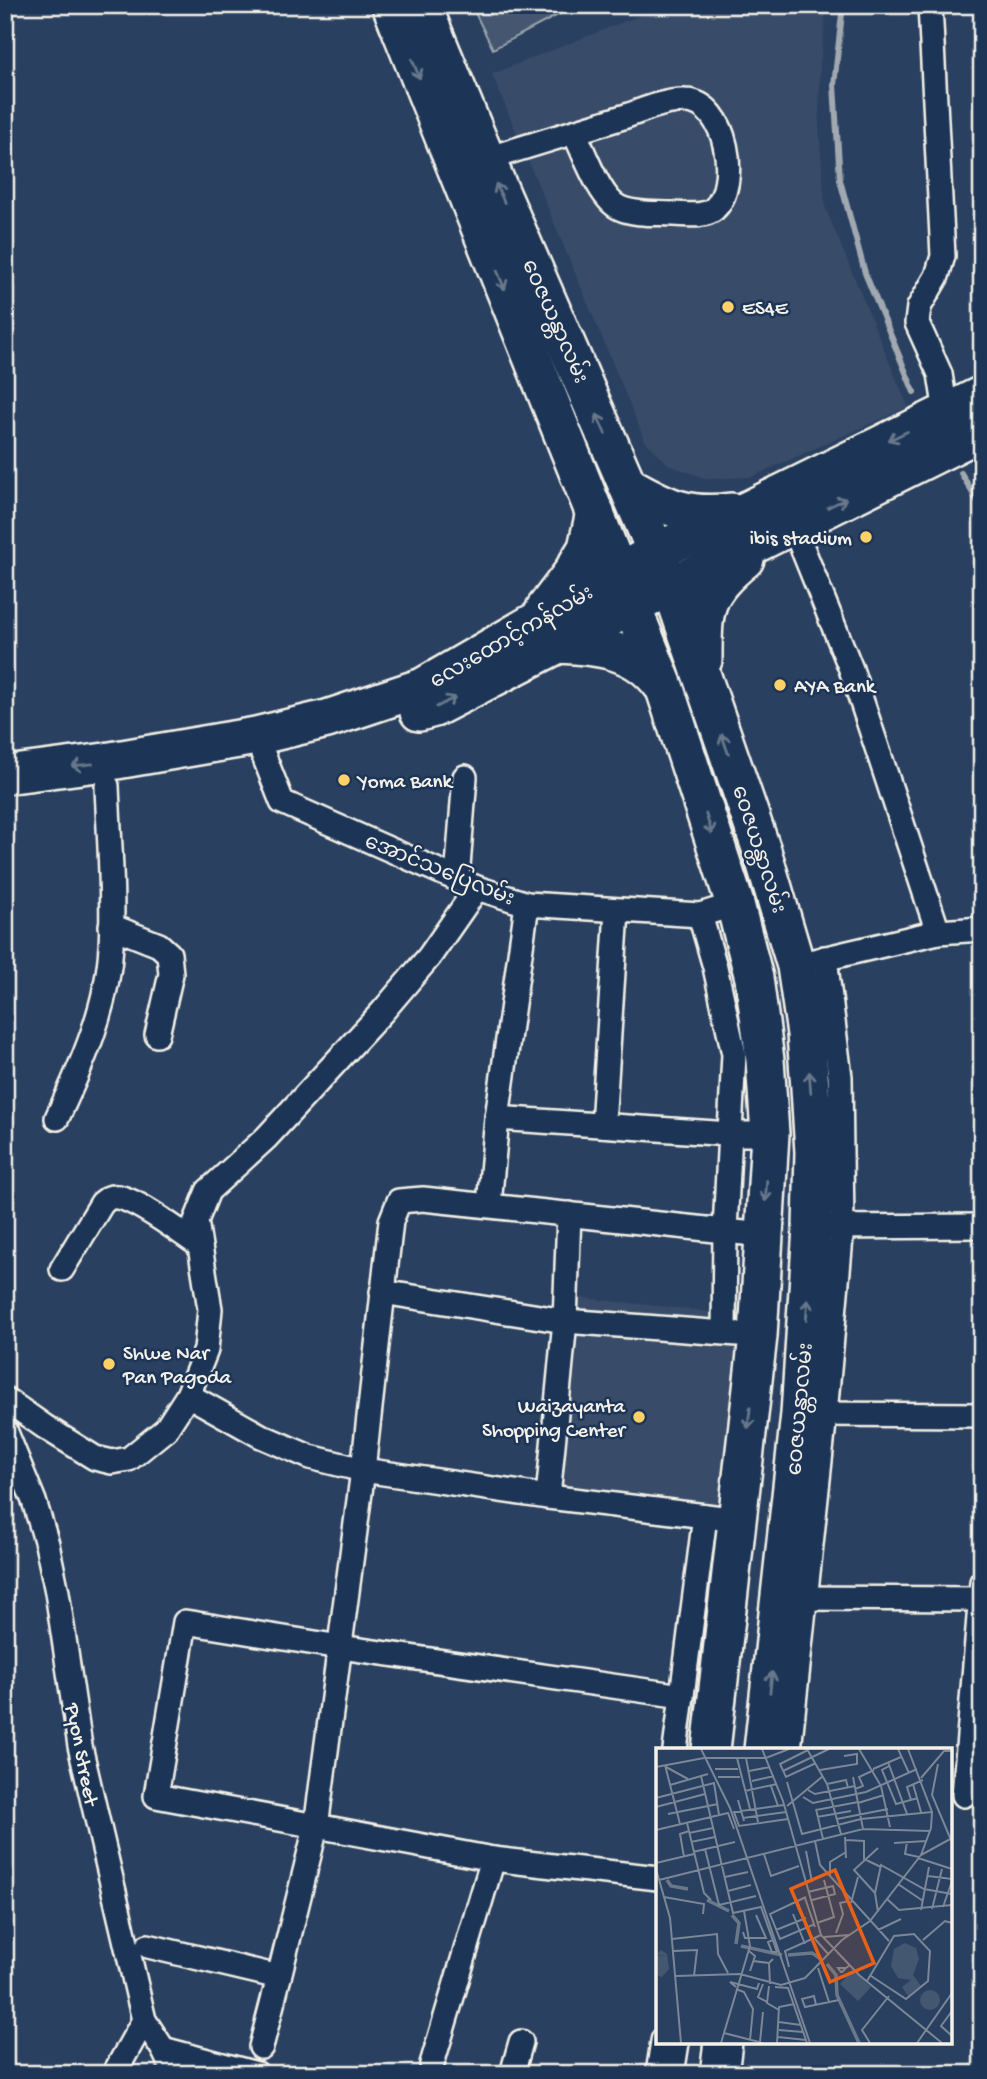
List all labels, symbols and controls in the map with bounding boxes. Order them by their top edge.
one-way arrow [410,57,423,79]
one-way arrow [493,183,506,204]
street label: ဝေဇယန္တာလမ်း [513,254,598,389]
one-way arrow [495,268,508,290]
place label: ES4E [742,298,789,323]
marker: ES4E [720,299,736,315]
one-way arrow [594,414,607,435]
one-way arrow [888,429,909,443]
one-way arrow [826,496,847,510]
place label: ibis stadium [750,528,852,553]
marker: ibis stadium [858,529,874,545]
street label: လေးထောင့်ကန်လမ်း [423,576,599,697]
place label: AYA Bank [794,676,878,701]
marker: AYA Bank [772,677,788,693]
one-way arrow [436,694,456,708]
one-way arrow [718,734,730,756]
one-way arrow [71,759,94,772]
place label: Yoma Bank [356,771,455,796]
marker: Yoma Bank [336,772,352,788]
street label: ဝေဇယန္တာလမ်း [723,781,796,918]
one-way arrow [703,813,716,835]
street label: အောင်သပြေလမ်း [360,824,520,915]
one-way arrow [803,1071,816,1094]
one-way arrow [759,1179,772,1202]
one-way arrow [801,1299,814,1321]
street label: ဝေဇယန္တာလမ်း [777,1341,822,1477]
place label: Shwe Nar Pan Pagoda [122,1343,233,1392]
marker: Shwe Nar Pan Pagoda [101,1356,117,1372]
place label: Waizayanta Shopping Center [482,1396,627,1445]
one-way arrow [742,1406,755,1428]
marker: Waizayanta Shopping Center [631,1409,647,1425]
one-way arrow [764,1671,777,1694]
street label: Pyon Street [57,1700,102,1810]
inset map [656,1748,952,2044]

